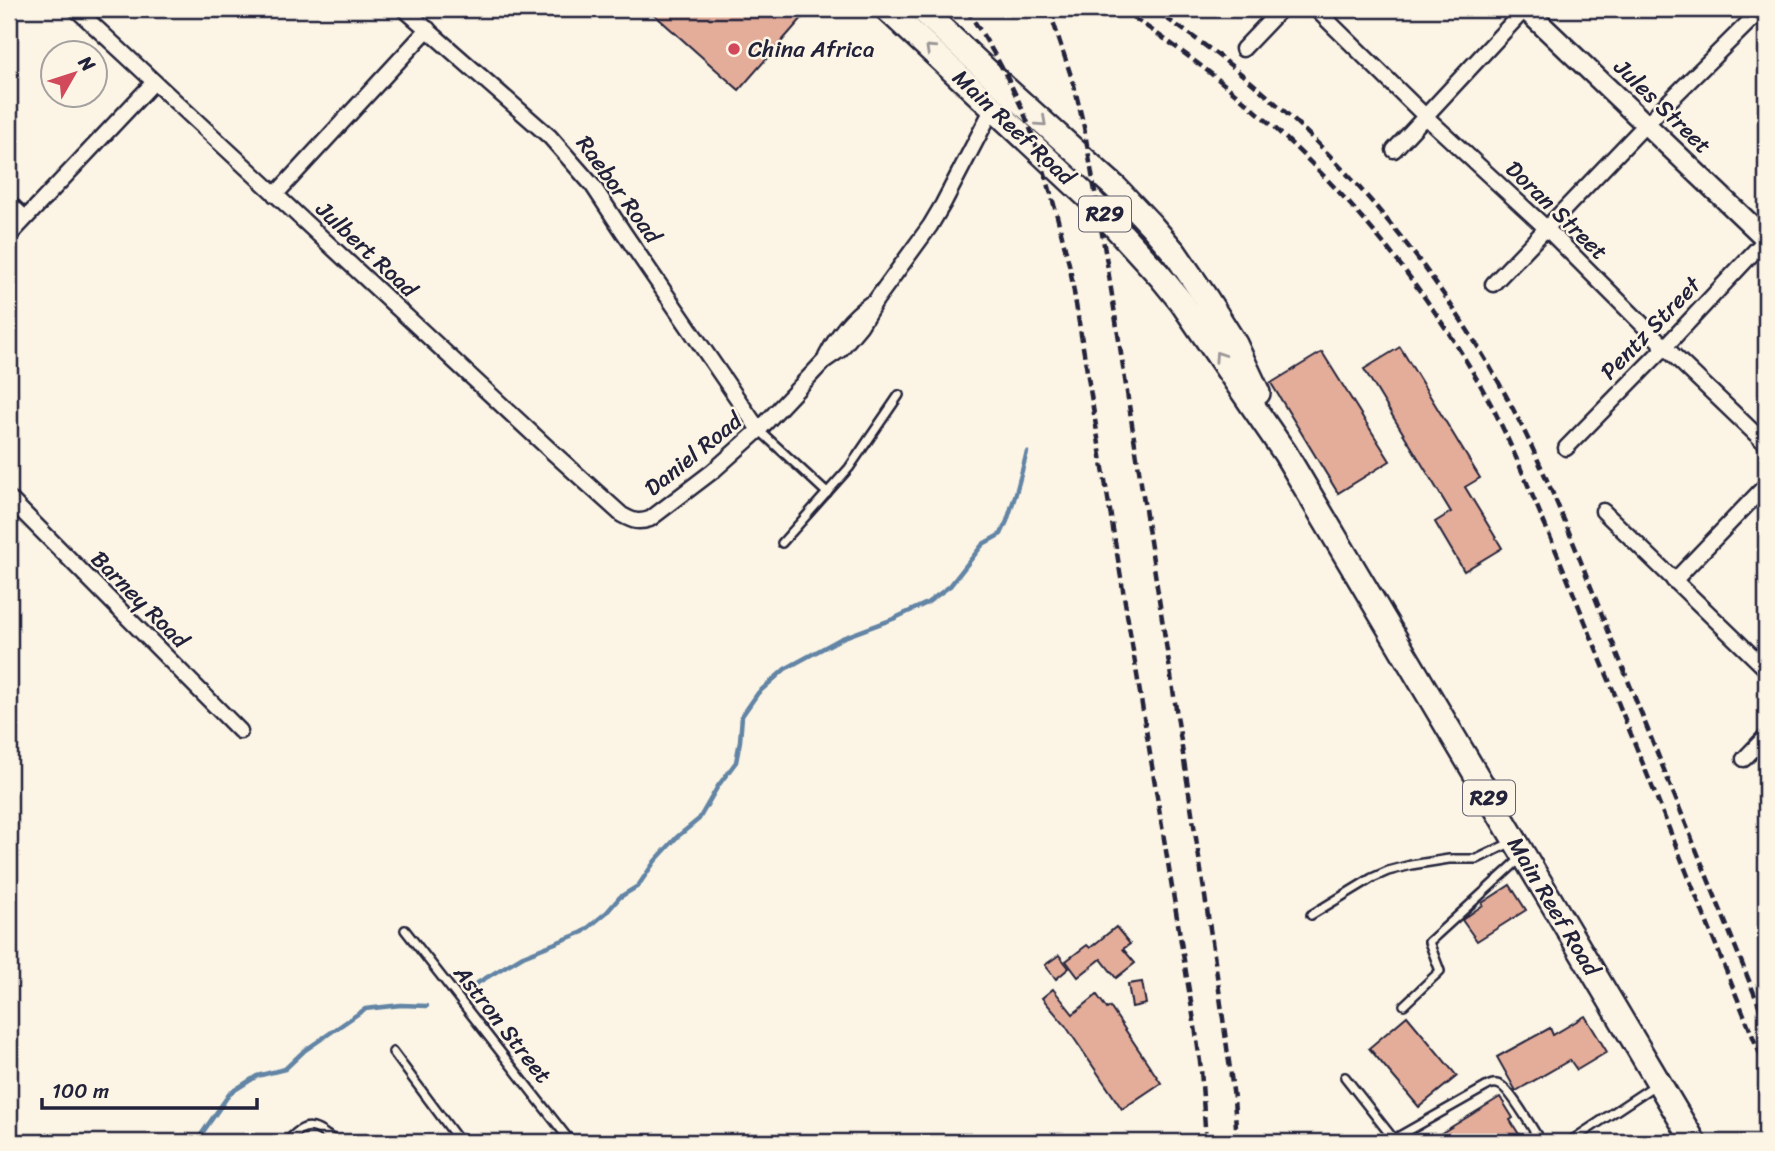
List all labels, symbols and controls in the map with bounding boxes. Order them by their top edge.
place label: China Africa [748,29,875,70]
north arrow [38,38,108,108]
marker: China Africa [726,41,742,57]
one-way arrow [925,44,938,57]
text: N [69,47,104,80]
street label: Jules Street [1603,48,1722,164]
street label: Main Reef Road [942,59,1086,197]
one-way arrow [1034,114,1047,127]
street label: Raebor Road [565,126,673,254]
street label: Doran Street [1495,150,1618,271]
street label: Julbert Road [305,190,429,309]
road number: R29 [1079,196,1131,232]
street label: Pentz Street [1590,265,1712,390]
one-way arrow [1215,351,1227,364]
street label: Daniel Road [635,400,753,507]
street label: Barney Road [80,540,200,660]
road number: R29 [1463,780,1515,816]
street label: Main Reef Road [1496,828,1613,986]
street label: Astron Street [442,955,563,1093]
scale bar [42,1067,257,1111]
text: 100 m [52,1072,109,1110]

